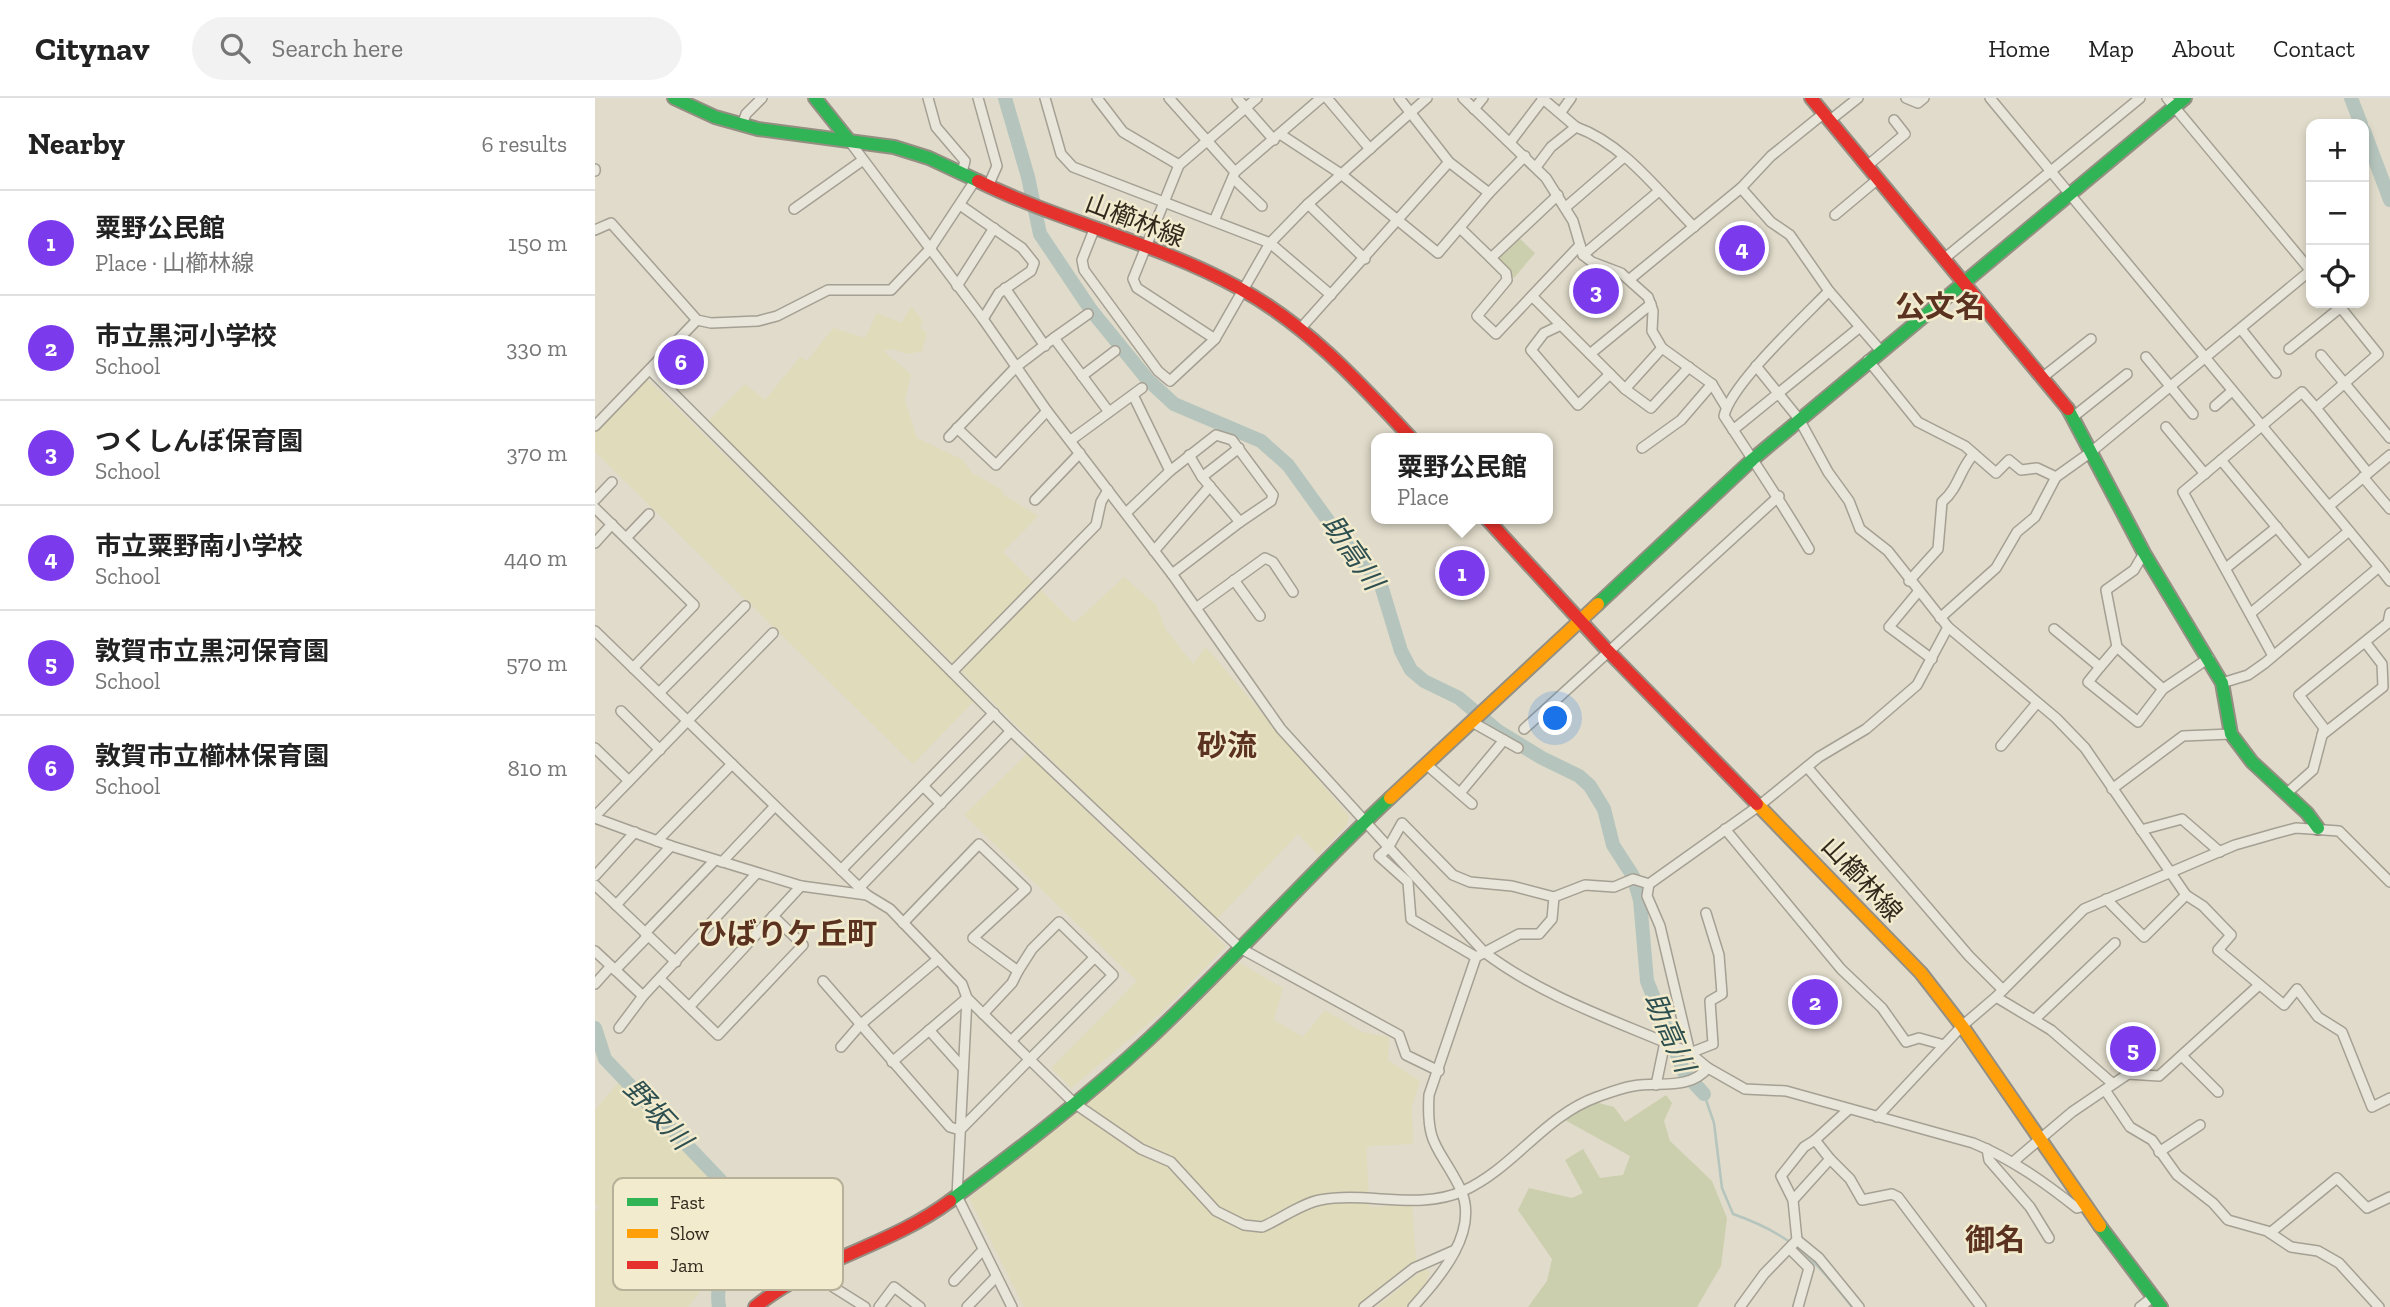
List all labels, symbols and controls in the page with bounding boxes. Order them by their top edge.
search box [192,17,682,80]
text: Citynav [35,29,150,68]
icon: search [216,29,254,67]
text: Search here [272,32,403,64]
text: Home [1988,34,2050,63]
text: Map [2088,34,2134,63]
text: About [2172,34,2235,63]
text: Contact [2273,34,2355,63]
map controls [2306,119,2369,308]
button: + [2306,119,2369,182]
text: Nearby [28,126,125,162]
text: 6 results [481,130,567,158]
button: − [2306,182,2369,245]
street label: 山櫛林線 [1081,186,1189,254]
text: 粟野公民館 [95,212,225,244]
pin: 4 [1719,222,1765,274]
text: 1 [46,229,56,257]
text: 150 m [508,229,567,257]
button: locate [2306,245,2369,308]
text: Place · 山櫛林線 [95,249,254,277]
pin: 3 [1573,265,1619,317]
district label: 公文名 [1895,289,1985,325]
text: 市立黒河小学校 [95,320,277,352]
text: 2 [45,334,57,362]
text: 330 m [506,334,567,362]
pin: 6 [658,336,704,388]
text: School [95,352,160,380]
text: つくしんぼ保育園 [95,425,303,457]
popup [1371,433,1553,524]
text: 3 [45,439,57,467]
text: 370 m [507,439,567,467]
text: 粟野公民館 [1397,451,1527,483]
text: School [95,457,160,485]
text: Place [1397,483,1449,511]
water label: 助高川 [1315,508,1392,599]
text: 市立粟野南小学校 [95,530,303,562]
text: 4 [44,544,58,572]
text: 440 m [504,544,567,572]
pin: 1 [1439,547,1485,599]
text: School [95,562,160,590]
text: 敦賀市立黒河保育園 [95,635,329,667]
text: 5 [45,649,57,677]
text: 570 m [506,649,567,677]
text: School [95,667,160,695]
your location [1538,701,1572,735]
district label: 砂流 [1197,728,1257,764]
text: 敦賀市立櫛林保育園 [95,740,329,772]
text: 6 [45,754,57,782]
text: 810 m [507,754,567,782]
text: School [95,772,160,800]
street label: 山櫛林線 [1815,830,1909,928]
district label: ひばりケ丘町 [697,916,877,952]
pin: 2 [1792,976,1838,1028]
water label: 助高川 [1637,987,1703,1080]
pin: 5 [2110,1023,2156,1075]
water label: 野坂川 [617,1072,700,1158]
legend [613,1178,843,1290]
text: Fast [670,1191,705,1214]
text: Slow [670,1222,710,1245]
district label: 御名 [1965,1222,2025,1258]
text: Jam [670,1254,704,1277]

